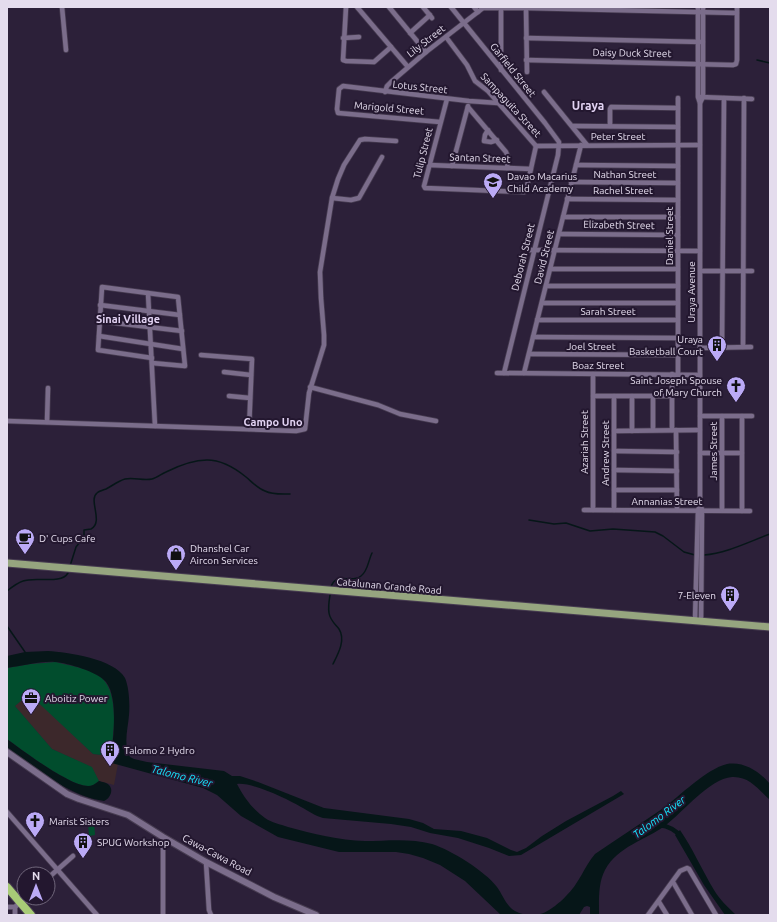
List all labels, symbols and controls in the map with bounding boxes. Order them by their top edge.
street label: Lily Street [405,23,447,59]
street label: Garfield Street [488,41,538,99]
street label: Daisy Duck Street [593,47,672,59]
street label: Sampaguita Street [479,71,543,139]
street label: Lotus Street [392,79,448,95]
street label: Marigold Street [353,99,425,117]
district label: Uraya [572,99,604,112]
street label: Tulip Street [411,126,435,180]
street label: Peter Street [591,131,645,142]
street label: Santan Street [449,151,511,165]
street label: Nathan Street [594,169,657,180]
school or university icon: Davao Macarius Child Academy [482,171,504,199]
place label: Davao Macarius Child Academy [507,171,577,194]
street label: Rachel Street [593,185,653,196]
street label: Daniel Street [664,207,675,265]
street label: Elizabeth Street [583,219,655,231]
street label: Deborah Street [509,222,537,292]
street label: David Street [532,229,556,285]
street label: Uraya Avenue [686,261,697,323]
street label: Sarah Street [580,306,636,317]
district label: Sinai Village [96,313,160,325]
place label: Uraya Basketball Court [629,334,703,357]
building icon: Uraya Basketball Court [706,334,728,362]
street label: Joel Street [566,341,616,352]
street label: Boaz Street [572,360,624,371]
place label: Saint Joseph Spouse of Mary Church [630,375,722,398]
church icon: Saint Joseph Spouse of Mary Church [725,375,747,403]
street label: Azariah Street [579,410,590,474]
district label: Campo Uno [243,416,303,428]
street label: Andrew Street [600,420,611,486]
street label: James Street [708,422,719,480]
street label: Annanias Street [632,496,703,507]
cafe icon: D' Cups Cafe [14,527,36,555]
place label: D' Cups Cafe [39,533,95,544]
shop icon: Dhanshel Car Aircon Services [165,543,187,571]
place label: Dhanshel Car Aircon Services [190,543,258,566]
street label: Catalunan Grande Road [336,576,442,596]
building icon: 7-Eleven [719,584,741,612]
place label: 7-Eleven [678,590,716,601]
office icon: Aboitiz Power [20,687,42,715]
place label: Aboitiz Power [45,693,108,704]
building icon: Talomo 2 Hydro [99,739,121,767]
place label: Talomo 2 Hydro [124,745,195,756]
water label: Talomo River [150,763,214,790]
water label: Talomo River [631,793,688,841]
church icon: Marist Sisters [24,810,46,838]
place label: Marist Sisters [49,816,109,827]
building icon: SPUG Workshop [72,831,94,859]
street label: Cawa-Cawa Road [181,832,254,878]
place label: SPUG Workshop [97,837,170,848]
north arrow [16,866,56,906]
text: N [32,870,40,882]

